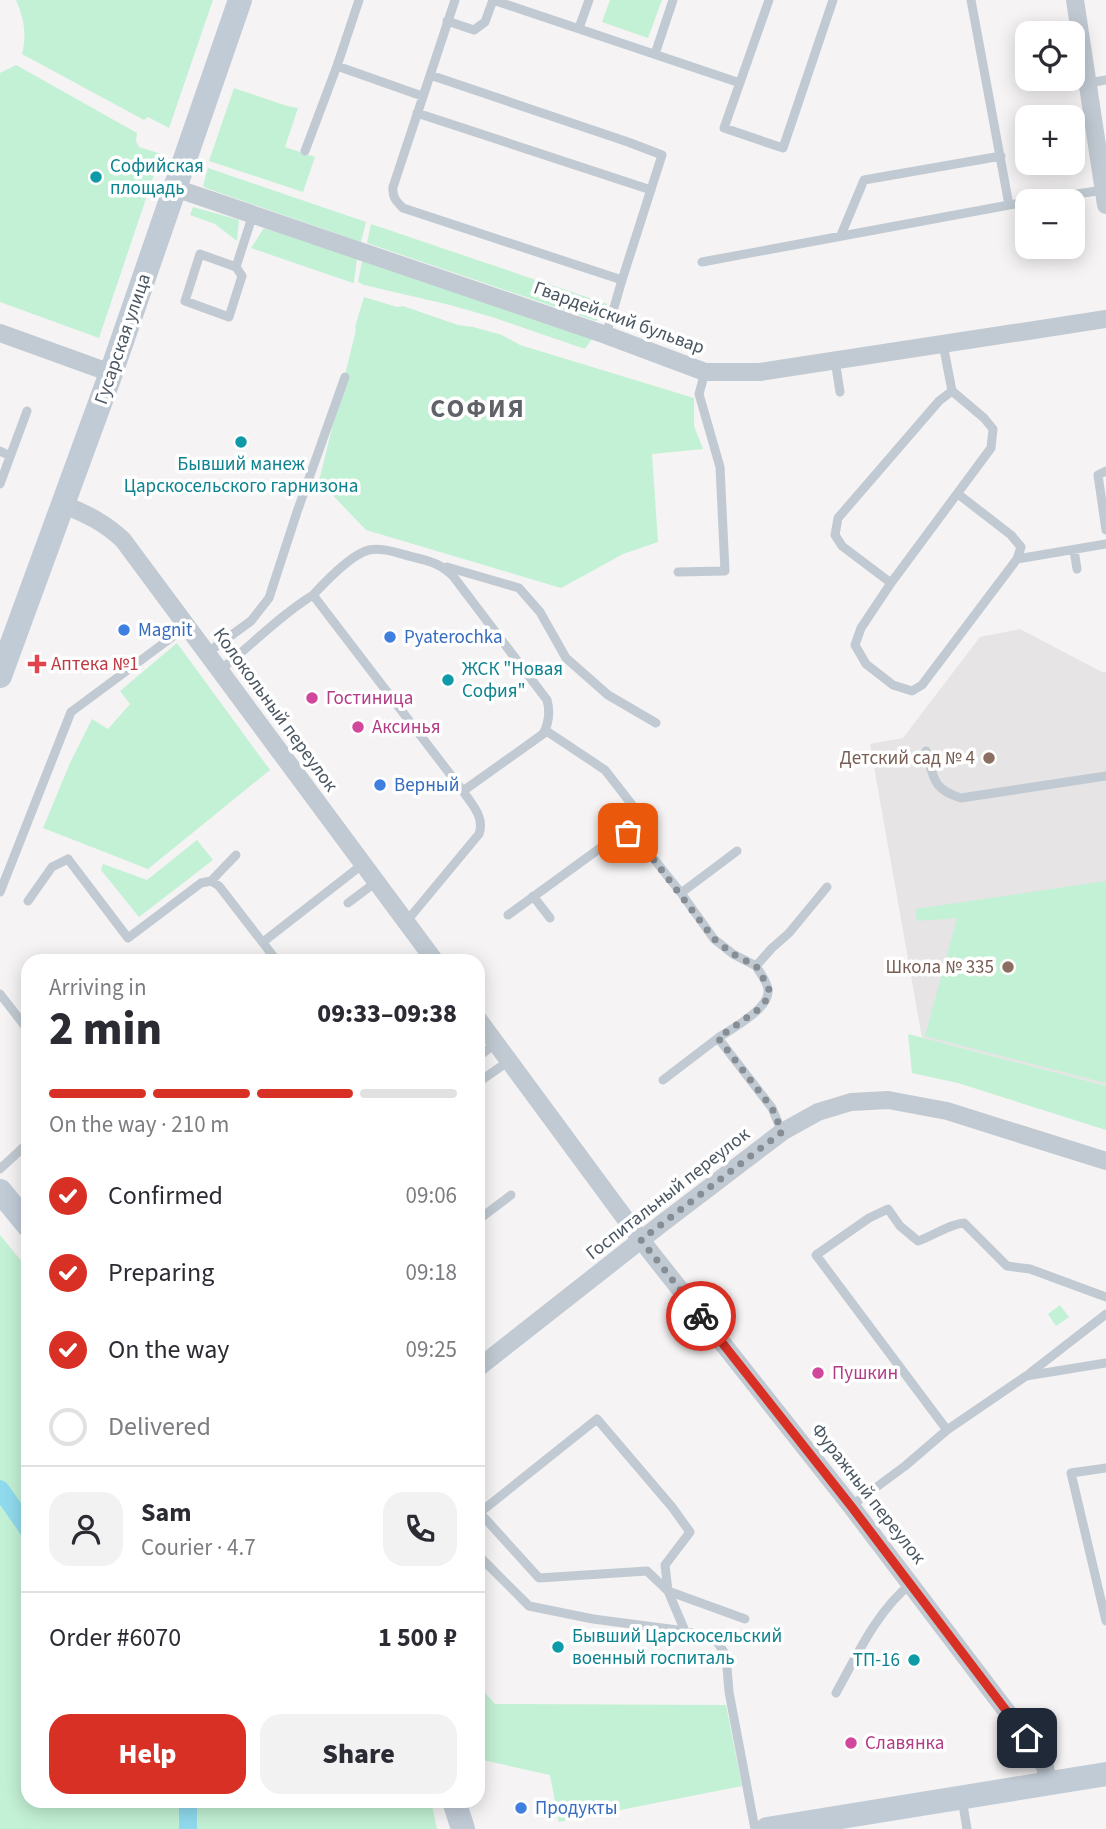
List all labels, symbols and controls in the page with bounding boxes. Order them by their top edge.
map controls [1015,21,1085,259]
button: locate [1015,21,1085,91]
button: + [1015,105,1085,175]
place label: Софийская площадь [110,153,204,202]
marker: Софийская площадь [88,169,104,185]
button: − [1015,189,1085,259]
street label: Гусарская улица [88,270,158,408]
street label: Гвардейский бульвар [530,275,708,361]
district label: СОФИЯ [430,390,526,427]
marker: Бывший манеж Царскосельского гарнизона [233,434,249,450]
place label: Бывший манеж Царскосельского гарнизона [124,451,358,500]
place label: Magnit [138,617,193,644]
marker: Magnit [116,622,132,638]
street label: Колокольный переулок [206,622,344,798]
place label: Pyaterochka [404,624,503,651]
marker: Pyaterochka [382,629,398,645]
place label: Аптека №1 [51,651,139,678]
marker: Аптека №1 [29,656,45,672]
place label: ЖСК "Новая София" [462,656,563,705]
marker: ЖСК "Новая София" [440,672,456,688]
place label: Гостиница [326,685,413,712]
marker: Гостиница [304,690,320,706]
place label: Аксинья [372,714,440,741]
marker: Аксинья [350,719,366,735]
place label: Детский сад № 4 [839,745,975,772]
marker: Детский сад № 4 [981,750,997,766]
place label: Верный [394,772,459,799]
marker: Верный [372,777,388,793]
pin [598,803,658,863]
icon: bag [609,814,647,852]
place label: Школа № 335 [885,954,994,981]
marker: Школа № 335 [1000,959,1016,975]
text: Arriving in [49,971,147,1004]
text: 09:33–09:38 [317,995,457,1032]
text: 2 min [49,997,162,1062]
text: On the way · 210 m [49,1108,229,1141]
street label: Госпитальный переулок [580,1121,756,1267]
icon: check [49,1177,87,1215]
text: Confirmed [108,1177,223,1214]
text: 09:06 [406,1179,457,1212]
icon: check [49,1254,87,1292]
text: Preparing [108,1254,214,1291]
text: 09:18 [406,1256,457,1289]
courier [666,1281,736,1351]
icon: bike [682,1297,720,1335]
icon: check [49,1331,87,1369]
text: On the way [108,1331,229,1368]
text: 09:25 [406,1333,457,1366]
place label: Пушкин [832,1360,898,1387]
marker: Пушкин [810,1365,826,1381]
text: Delivered [108,1408,211,1445]
street label: Фуражный переулок [804,1418,932,1571]
button: person [49,1492,123,1566]
button: phone [383,1492,457,1566]
text: Sam [141,1494,191,1531]
text: Courier · 4.7 [141,1531,256,1564]
text: Order #6070 [49,1619,181,1656]
text: 1 500 ₽ [378,1619,457,1656]
place label: Бывший Царскосельский военный госпиталь [572,1623,782,1672]
marker: Бывший Царскосельский военный госпиталь [550,1639,566,1655]
place label: ТП-16 [853,1647,900,1674]
marker: ТП-16 [906,1652,922,1668]
pin [997,1708,1057,1768]
button: Help [49,1714,246,1794]
button: Share [260,1714,457,1794]
icon: home [1008,1719,1046,1757]
place label: Славянка [865,1730,944,1757]
marker: Славянка [843,1735,859,1751]
place label: Продукты [535,1795,618,1822]
marker: Продукты [513,1800,529,1816]

